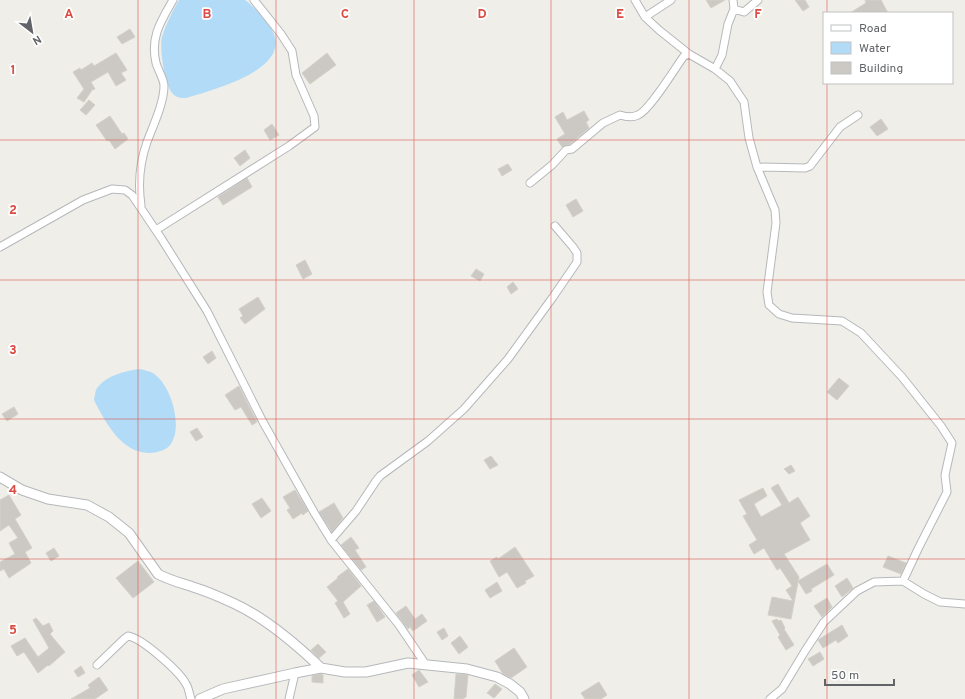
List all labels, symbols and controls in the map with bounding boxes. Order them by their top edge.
text: A [64,7,74,23]
text: B [203,7,212,23]
text: C [341,7,349,23]
text: D [477,7,487,23]
text: E [616,7,624,23]
text: F [754,7,762,23]
north arrow [12,12,52,52]
legend [823,12,953,84]
text: Road [859,21,887,37]
text: N [30,32,44,48]
text: Water [859,41,891,57]
text: Building [859,61,903,77]
text: 1 [10,63,16,79]
text: 2 [9,203,17,219]
text: 3 [9,343,17,359]
text: 4 [9,483,17,499]
text: 5 [9,623,17,639]
scale bar [825,661,894,687]
text: 50 m [831,668,859,684]

